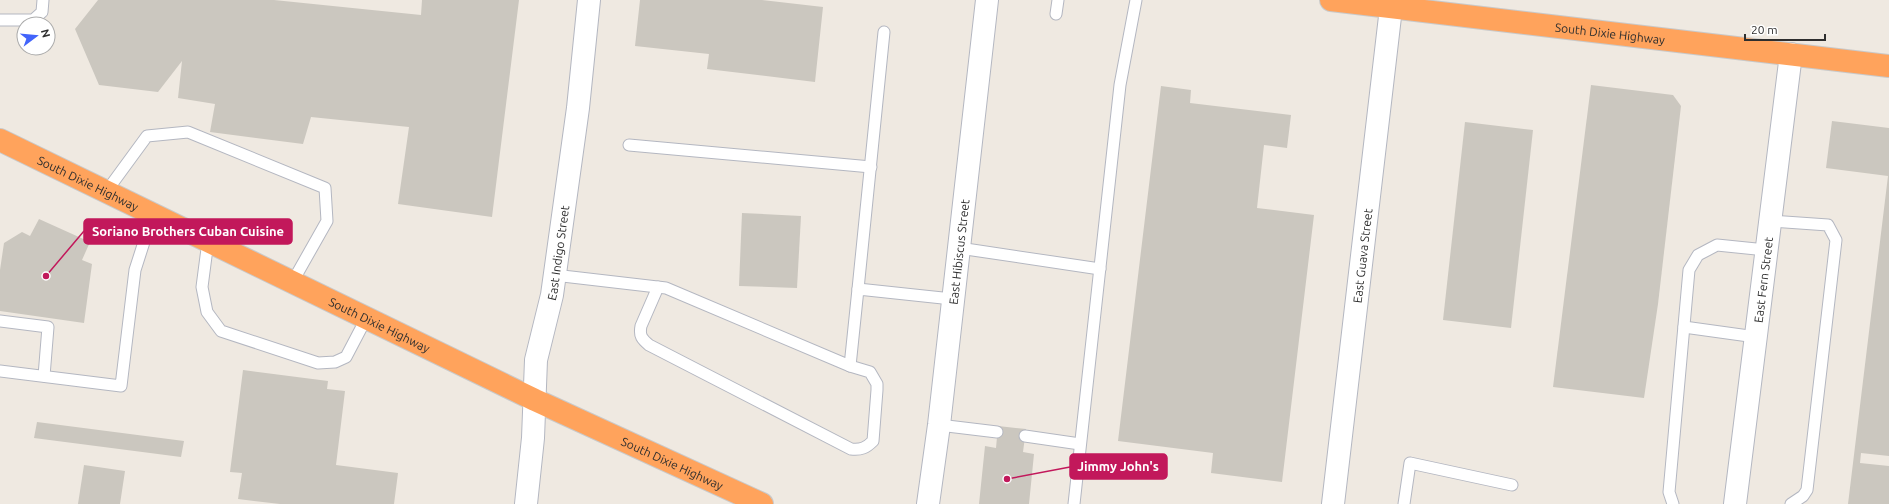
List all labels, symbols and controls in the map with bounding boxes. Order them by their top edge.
north arrow [16,16,56,56]
scale bar [1745,16,1825,42]
street label: South Dixie Highway [1554,20,1666,46]
text: 20 m [1751,23,1778,36]
text: N [39,28,53,39]
street label: South Dixie Highway [36,153,141,213]
street label: East Hibiscus Street [946,198,971,305]
street label: East Indigo Street [544,204,571,302]
street label: East Guava Street [1350,208,1374,304]
callout: Soriano Brothers Cuban Cuisine [84,219,292,244]
text: Soriano Brothers Cuban Cuisine [92,224,284,238]
street label: East Fern Street [1751,236,1775,323]
street label: South Dixie Highway [327,294,432,355]
street label: South Dixie Highway [619,434,726,492]
callout: Jimmy John's [1070,454,1167,479]
text: Jimmy John's [1077,459,1159,473]

